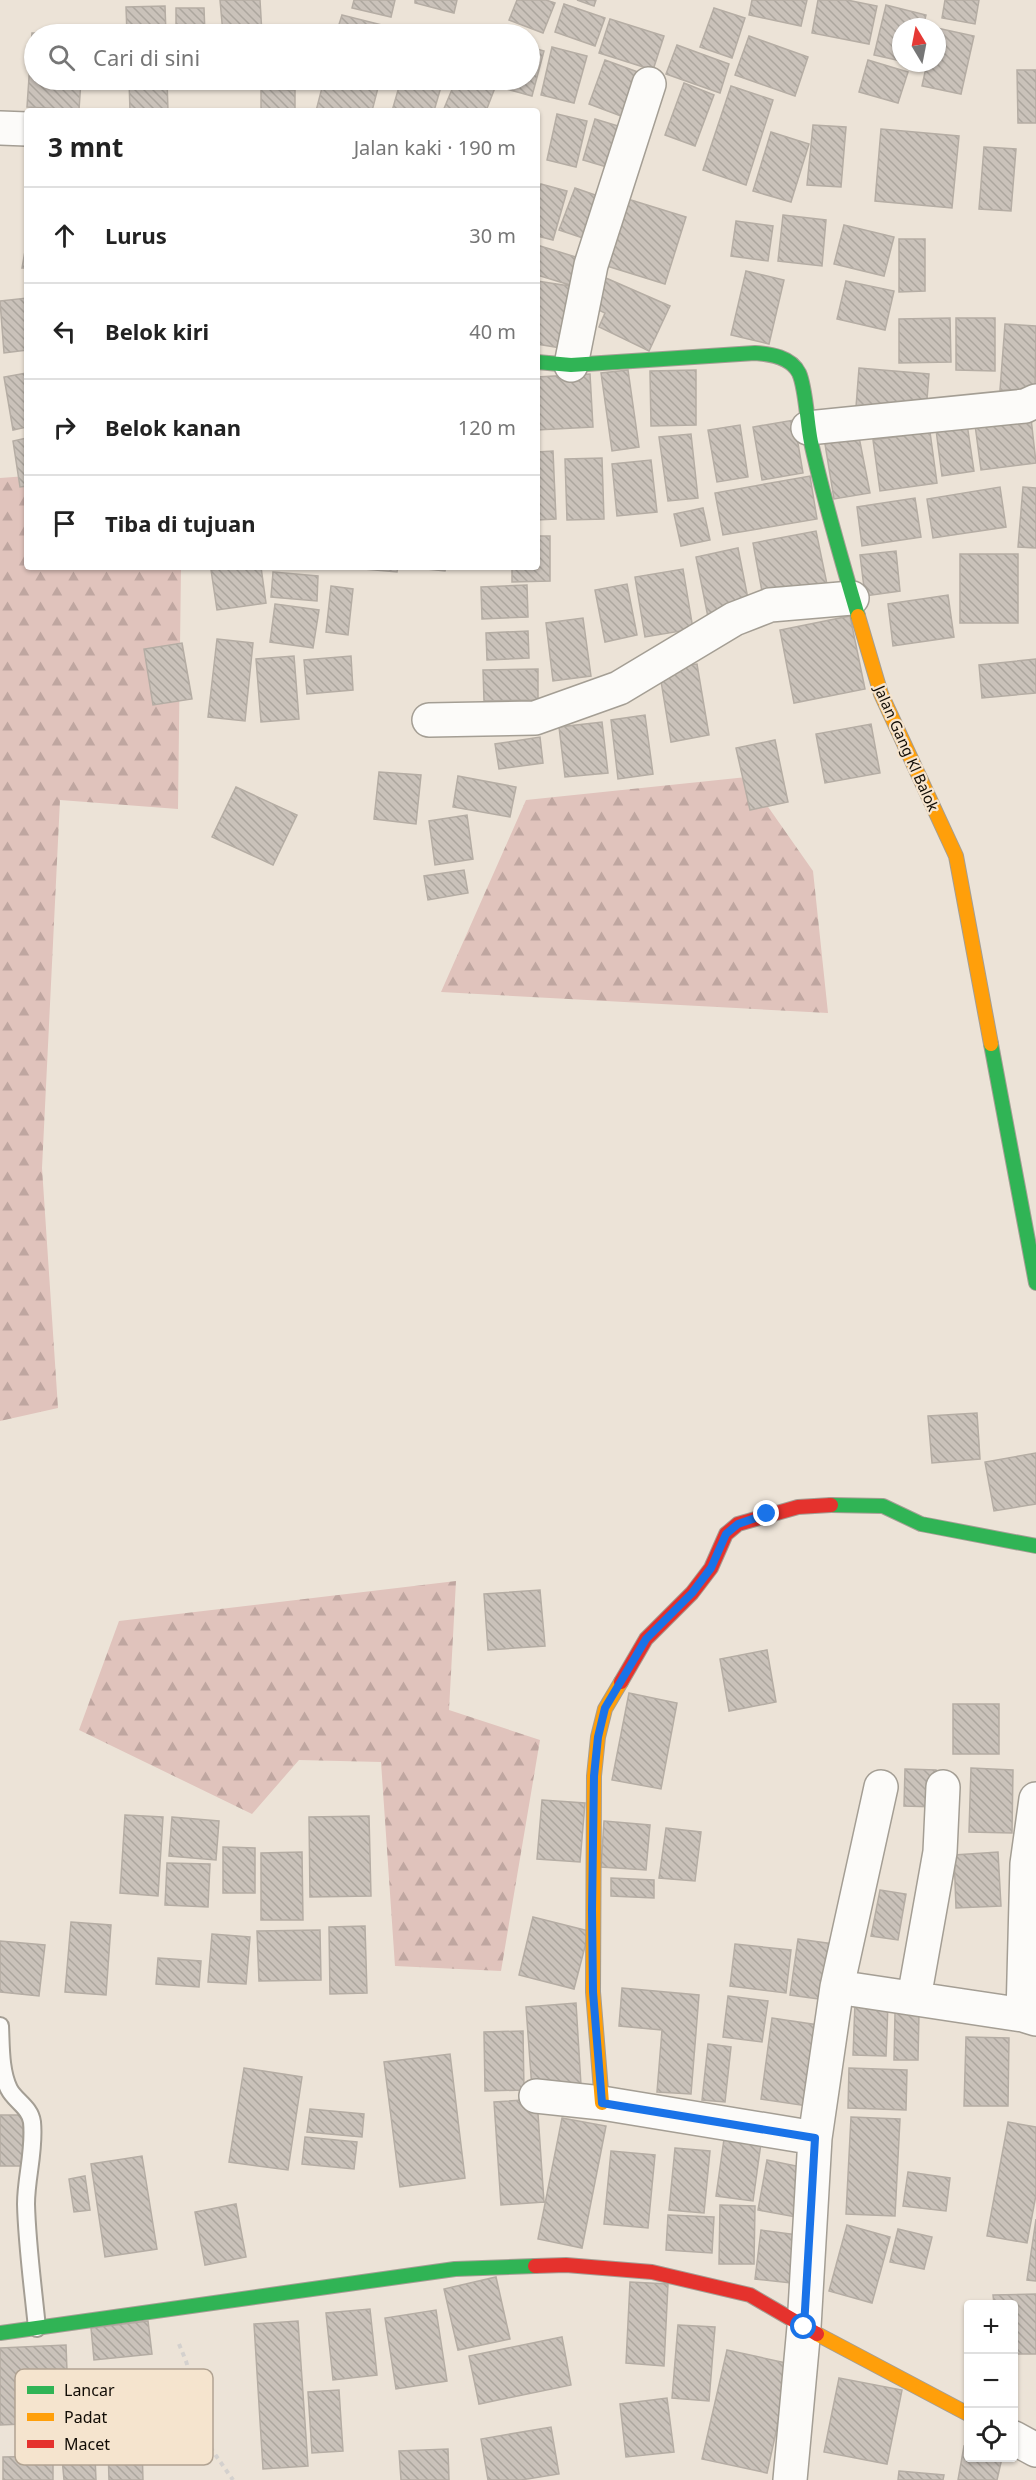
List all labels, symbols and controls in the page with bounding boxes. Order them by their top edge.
north arrow [892,18,946,72]
search box [24,24,540,90]
icon: search [45,41,78,74]
text: Cari di sini [93,42,200,72]
text: 3 mnt [48,129,123,165]
text: Jalan kaki · 190 m [354,134,516,161]
icon: ahead [48,219,81,252]
text: Lurus [105,220,167,250]
text: 30 m [469,222,516,249]
icon: left [48,315,81,348]
text: Belok kiri [105,316,209,346]
text: 40 m [469,318,516,345]
icon: right [48,411,81,444]
text: Belok kanan [105,412,241,442]
text: 120 m [458,414,516,441]
icon: arrive [48,507,81,540]
text: Tiba di tujuan [105,508,255,538]
street label: Jalan Gang Kl Balok [869,680,944,814]
route end [753,1500,779,1526]
map controls [964,2300,1018,2462]
button: + [964,2300,1018,2354]
route start [790,2313,816,2339]
button: − [964,2354,1018,2408]
legend [15,2369,213,2465]
text: Lancar [64,2379,115,2401]
text: Padat [64,2406,107,2428]
button: locate [964,2408,1018,2462]
text: Macet [64,2433,110,2455]

